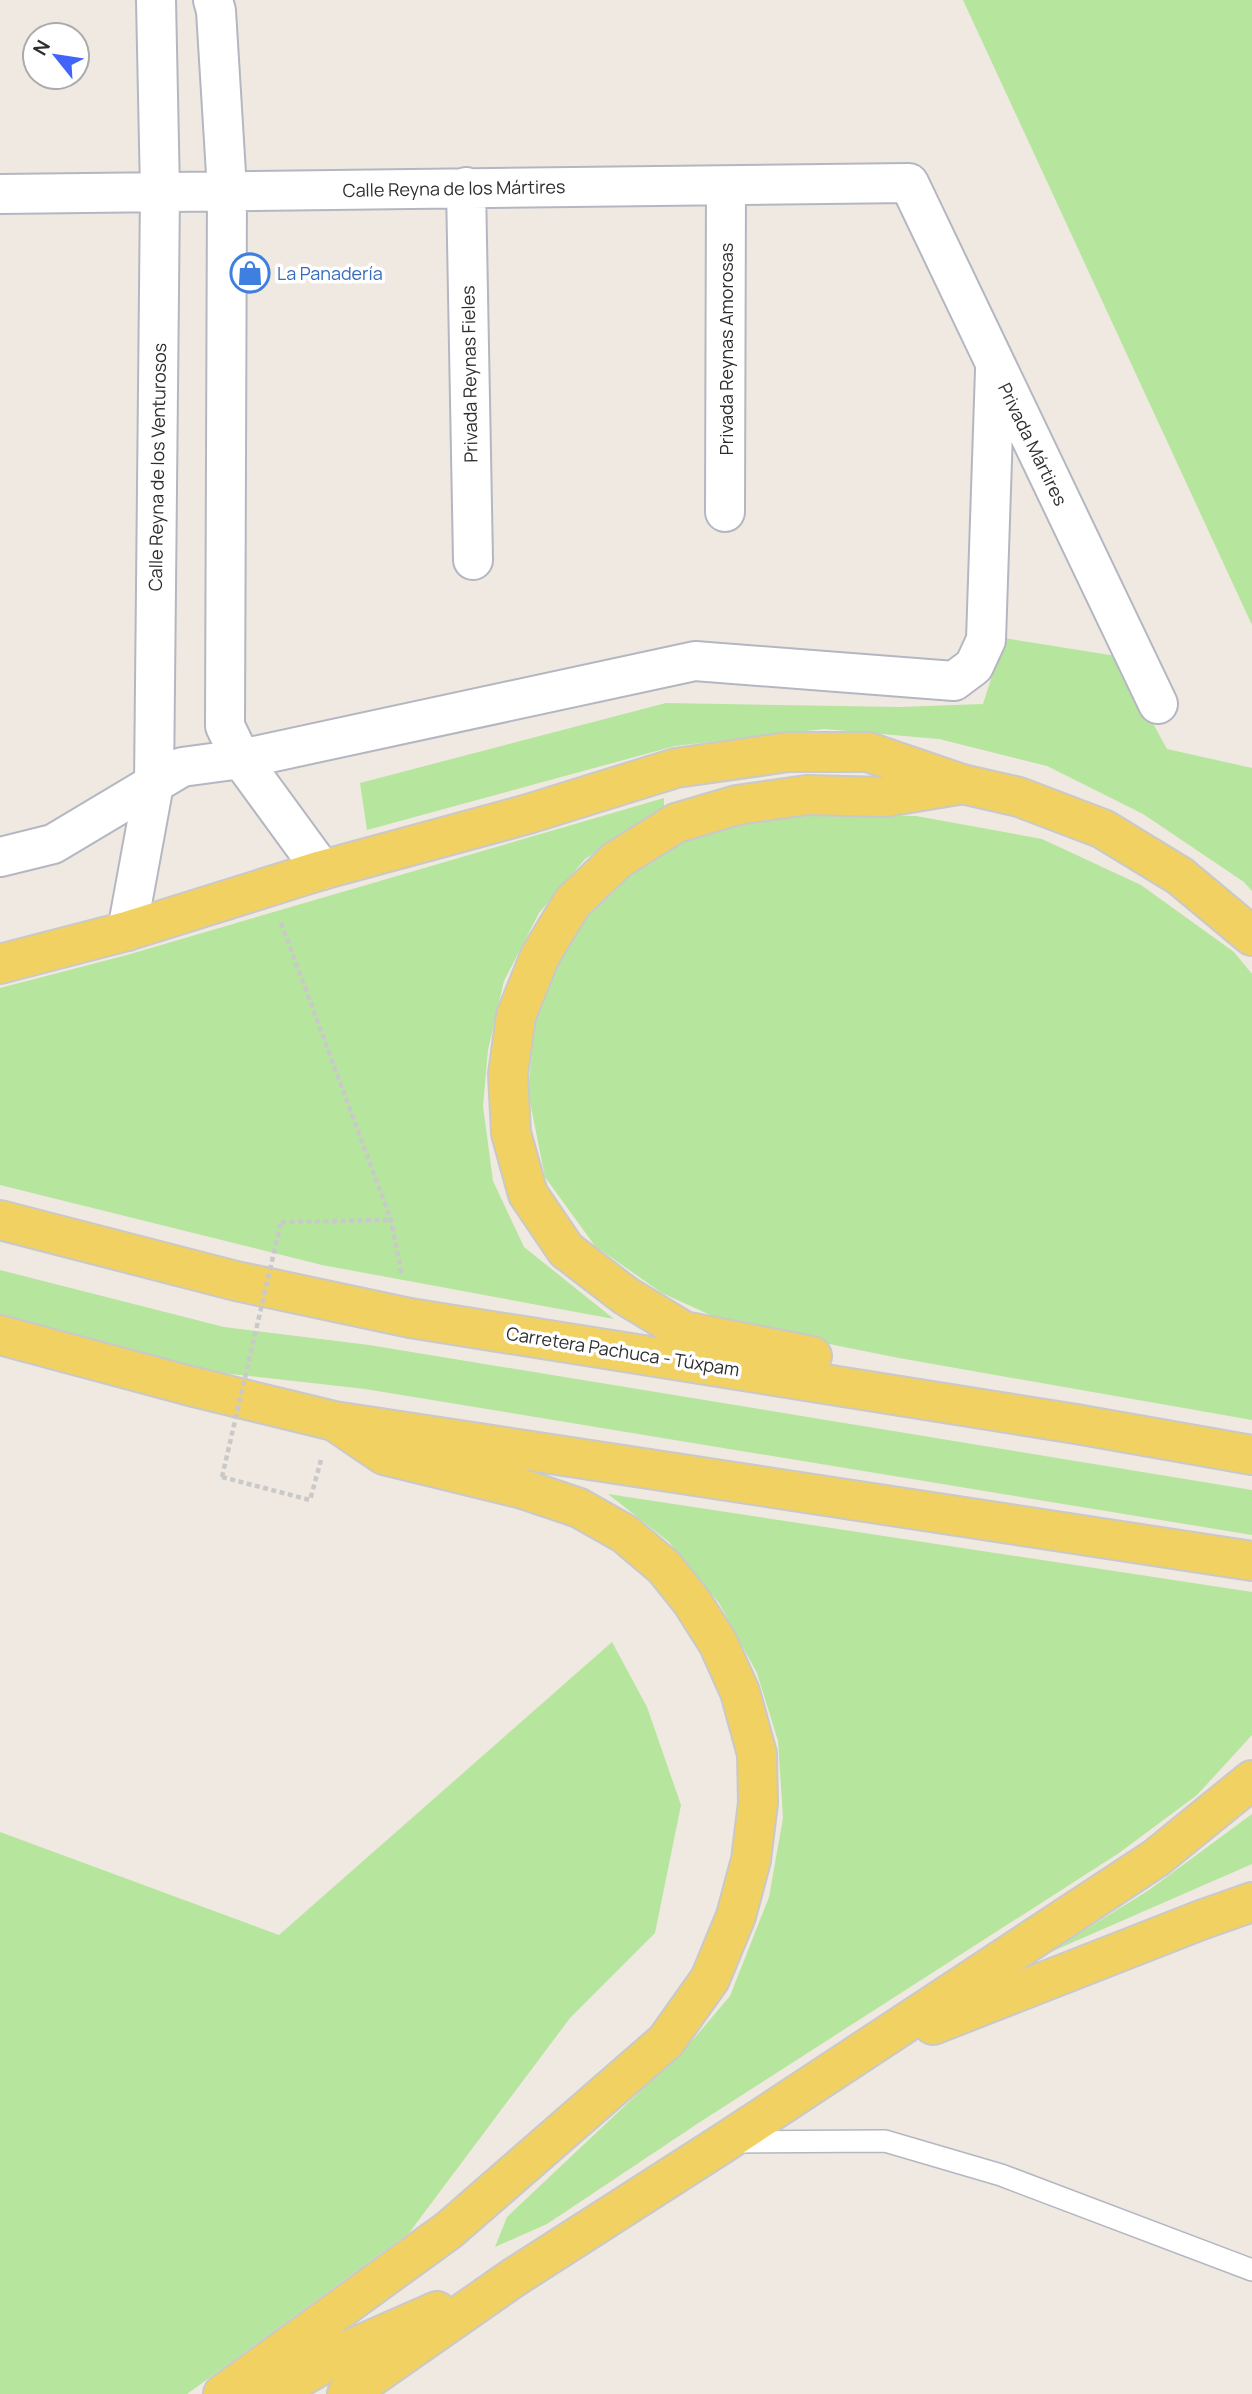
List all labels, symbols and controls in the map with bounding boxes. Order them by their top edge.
north arrow [21,21,91,91]
text: N [27,35,56,60]
street label: Calle Reyna de los Mártires [342,174,566,202]
street label: Privada Reynas Amorosas [714,243,738,455]
shop icon: La Panadería [229,252,271,294]
place label: La Panadería [277,261,383,285]
street label: Privada Reynas Fieles [455,285,483,463]
street label: Calle Reyna de los Venturosos [143,343,171,591]
street label: Privada Mártires [993,379,1073,509]
street label: Carretera Pachuca - Túxpam [505,1321,741,1381]

